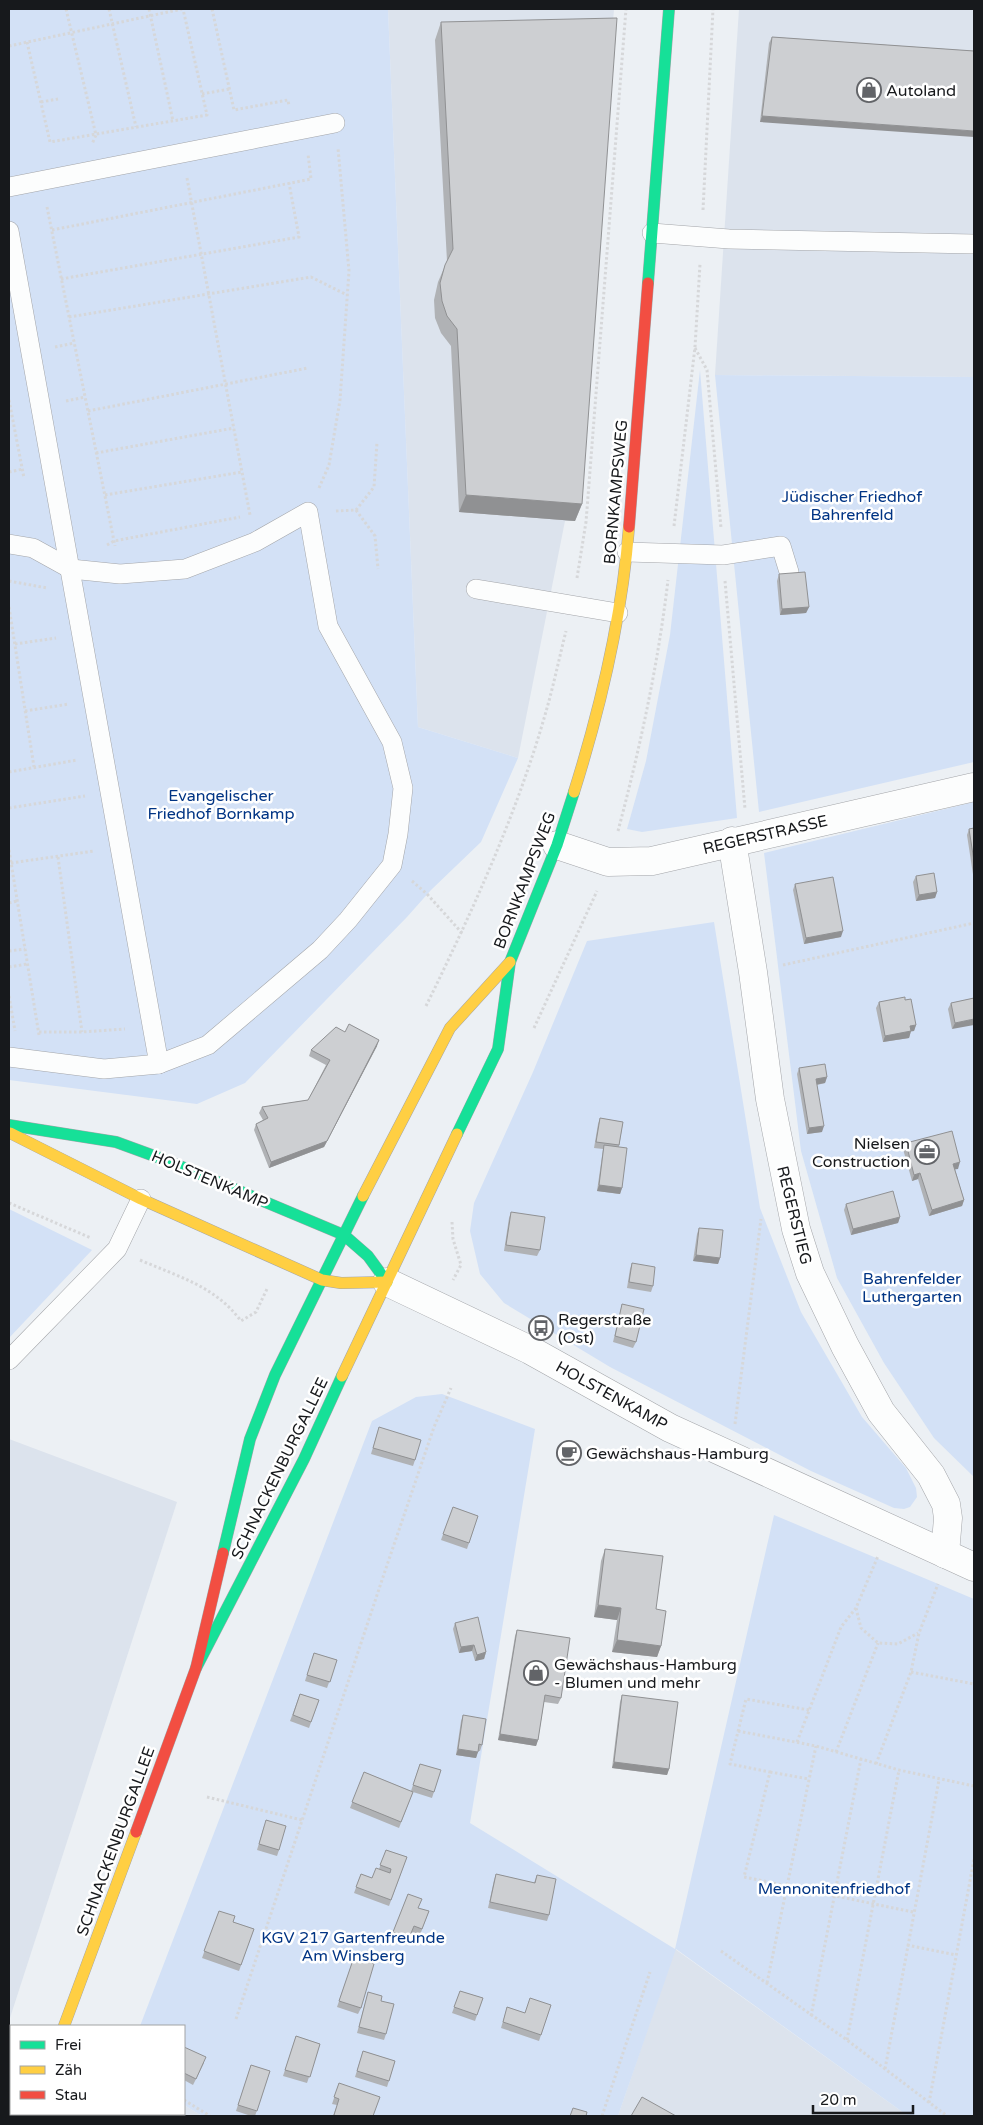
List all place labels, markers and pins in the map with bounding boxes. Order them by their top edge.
shop icon: Autoland [856,77,882,103]
place label: Autoland [886,81,956,101]
place label: Nielsen Construction [812,1134,910,1172]
office icon: Nielsen Construction [914,1139,940,1165]
place label: Regerstraße (Ost) [558,1310,651,1348]
bus stop icon: Regerstraße (Ost) [528,1315,554,1341]
cafe icon: Gewächshaus-Hamburg [556,1440,582,1466]
place label: Gewächshaus-Hamburg [586,1444,769,1464]
place label: Gewächshaus-Hamburg - Blumen und mehr [554,1655,737,1693]
shop icon: Gewächshaus-Hamburg - Blumen und mehr [523,1660,549,1686]

